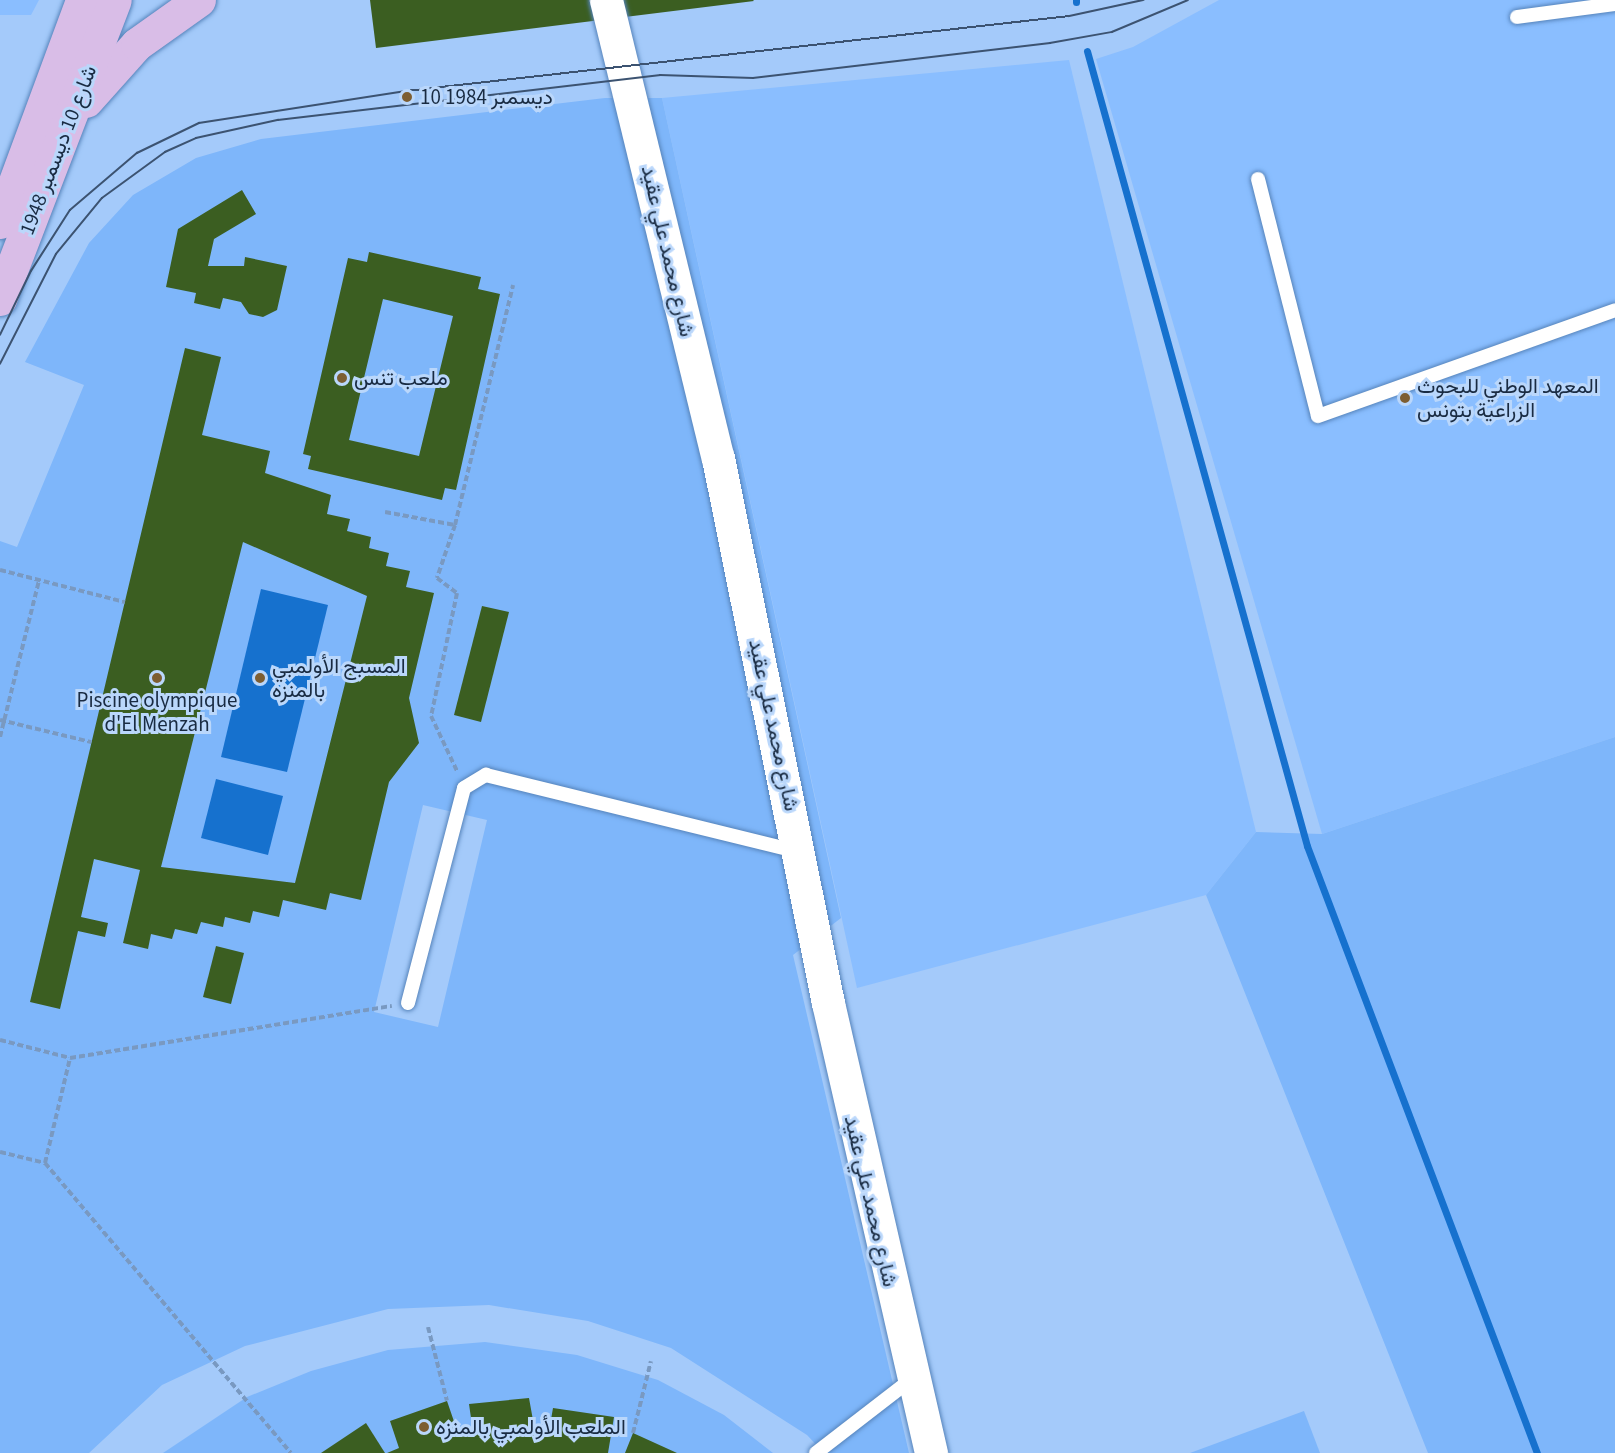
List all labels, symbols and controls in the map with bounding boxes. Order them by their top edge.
street label: شارع 10 ديسمبر 1948 [14,62,102,238]
place label: 10 ديسمبر 1984 [420,84,553,110]
marker: 10 ديسمبر 1984 [398,88,416,106]
street label: شارع محمد علي عقيد [636,163,700,339]
place label: ملعب تنس [354,365,448,391]
marker: ملعب تنس [335,371,349,385]
place label: المعهد الوطني للبحوث الزراعية بتونس [1417,373,1599,423]
marker: المعهد الوطني للبحوث الزراعية بتونس [1398,391,1412,405]
street label: شارع محمد علي عقيد [743,637,805,813]
place label: المسبح الأولمبي بالمنزه [272,653,406,703]
marker: Piscine olympique d'El Menzah [150,671,164,685]
marker: المسبح الأولمبي بالمنزه [253,671,267,685]
place label: Piscine olympique d'El Menzah [77,687,237,737]
street label: شارع محمد علي عقيد [839,1113,903,1289]
place label: الملعب الأولمبي بالمنزه [436,1414,626,1440]
marker: الملعب الأولمبي بالمنزه [417,1420,431,1434]

